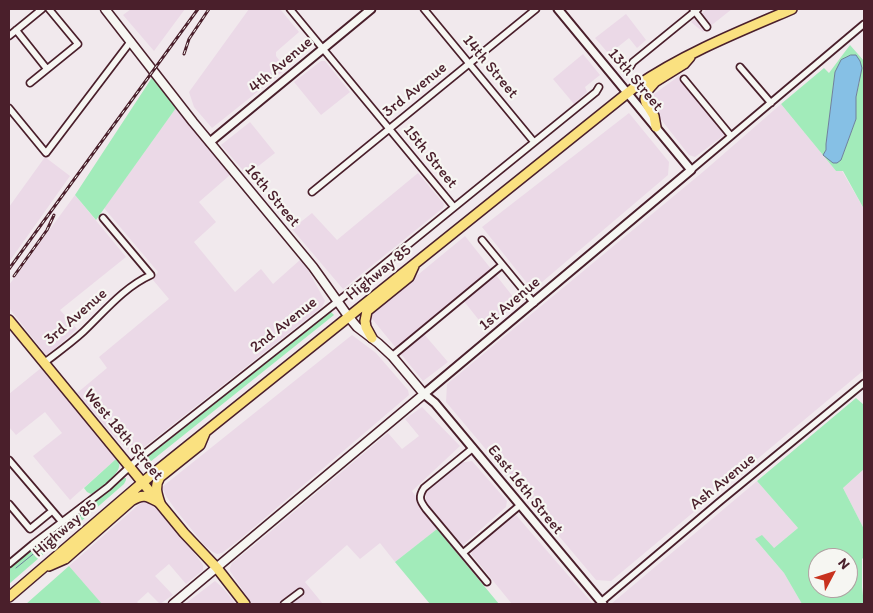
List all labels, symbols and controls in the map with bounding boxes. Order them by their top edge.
street label: 14th Street [458,31,522,103]
street label: 4th Avenue [245,33,317,97]
street label: 13th Street [603,45,667,115]
street label: 3rd Avenue [379,58,451,122]
street label: 15th Street [399,121,461,193]
street label: 16th Street [240,161,304,231]
street label: Highway 85 [342,241,416,305]
street label: 1st Avenue [475,273,545,335]
street label: 3rd Avenue [41,284,111,350]
street label: 2nd Avenue [247,293,321,357]
street label: West 18th Street [79,385,167,485]
street label: East 16th Street [483,441,567,539]
street label: Ash Avenue [686,450,760,514]
street label: Highway 85 [29,496,101,562]
north arrow [808,548,858,598]
text: N [835,555,854,573]

